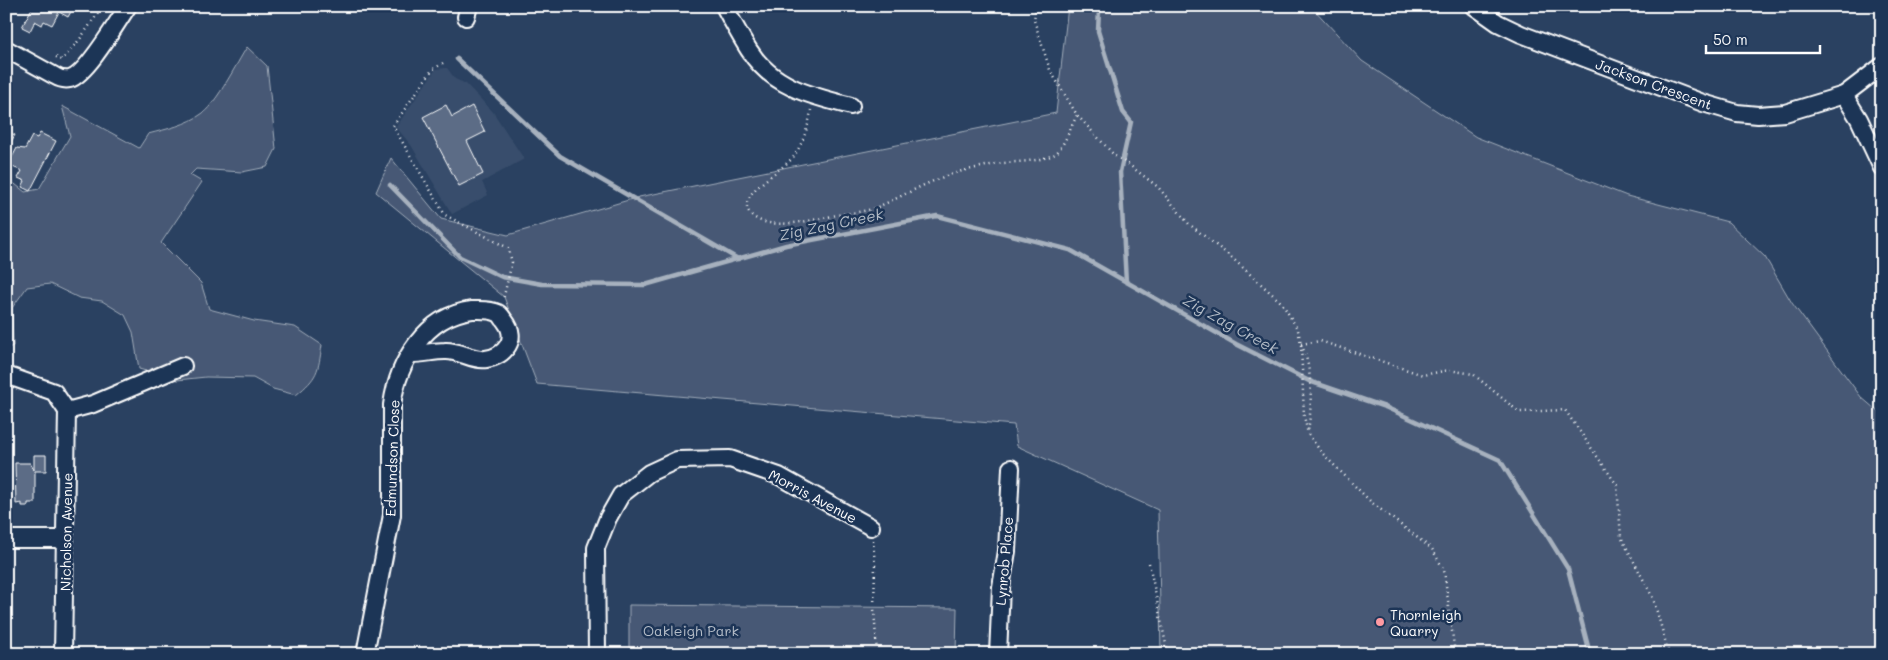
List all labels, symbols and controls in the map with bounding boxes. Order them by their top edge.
scale bar [1706,22,1819,54]
text: 50 m [1713,29,1748,49]
street label: Jackson Crescent [1593,54,1715,114]
water label: Zig Zag Creek [777,203,886,245]
water label: Zig Zag Creek [1180,290,1283,359]
street label: Edmundson Close [380,399,404,517]
street label: Morris Avenue [765,465,861,527]
street label: Nicholson Avenue [55,473,77,591]
street label: Lynrob Place [991,516,1017,606]
place label: Thornleigh Quarry [1390,605,1461,640]
marker: Thornleigh Quarry [1374,616,1386,628]
park label: Oakleigh Park [643,621,739,640]

